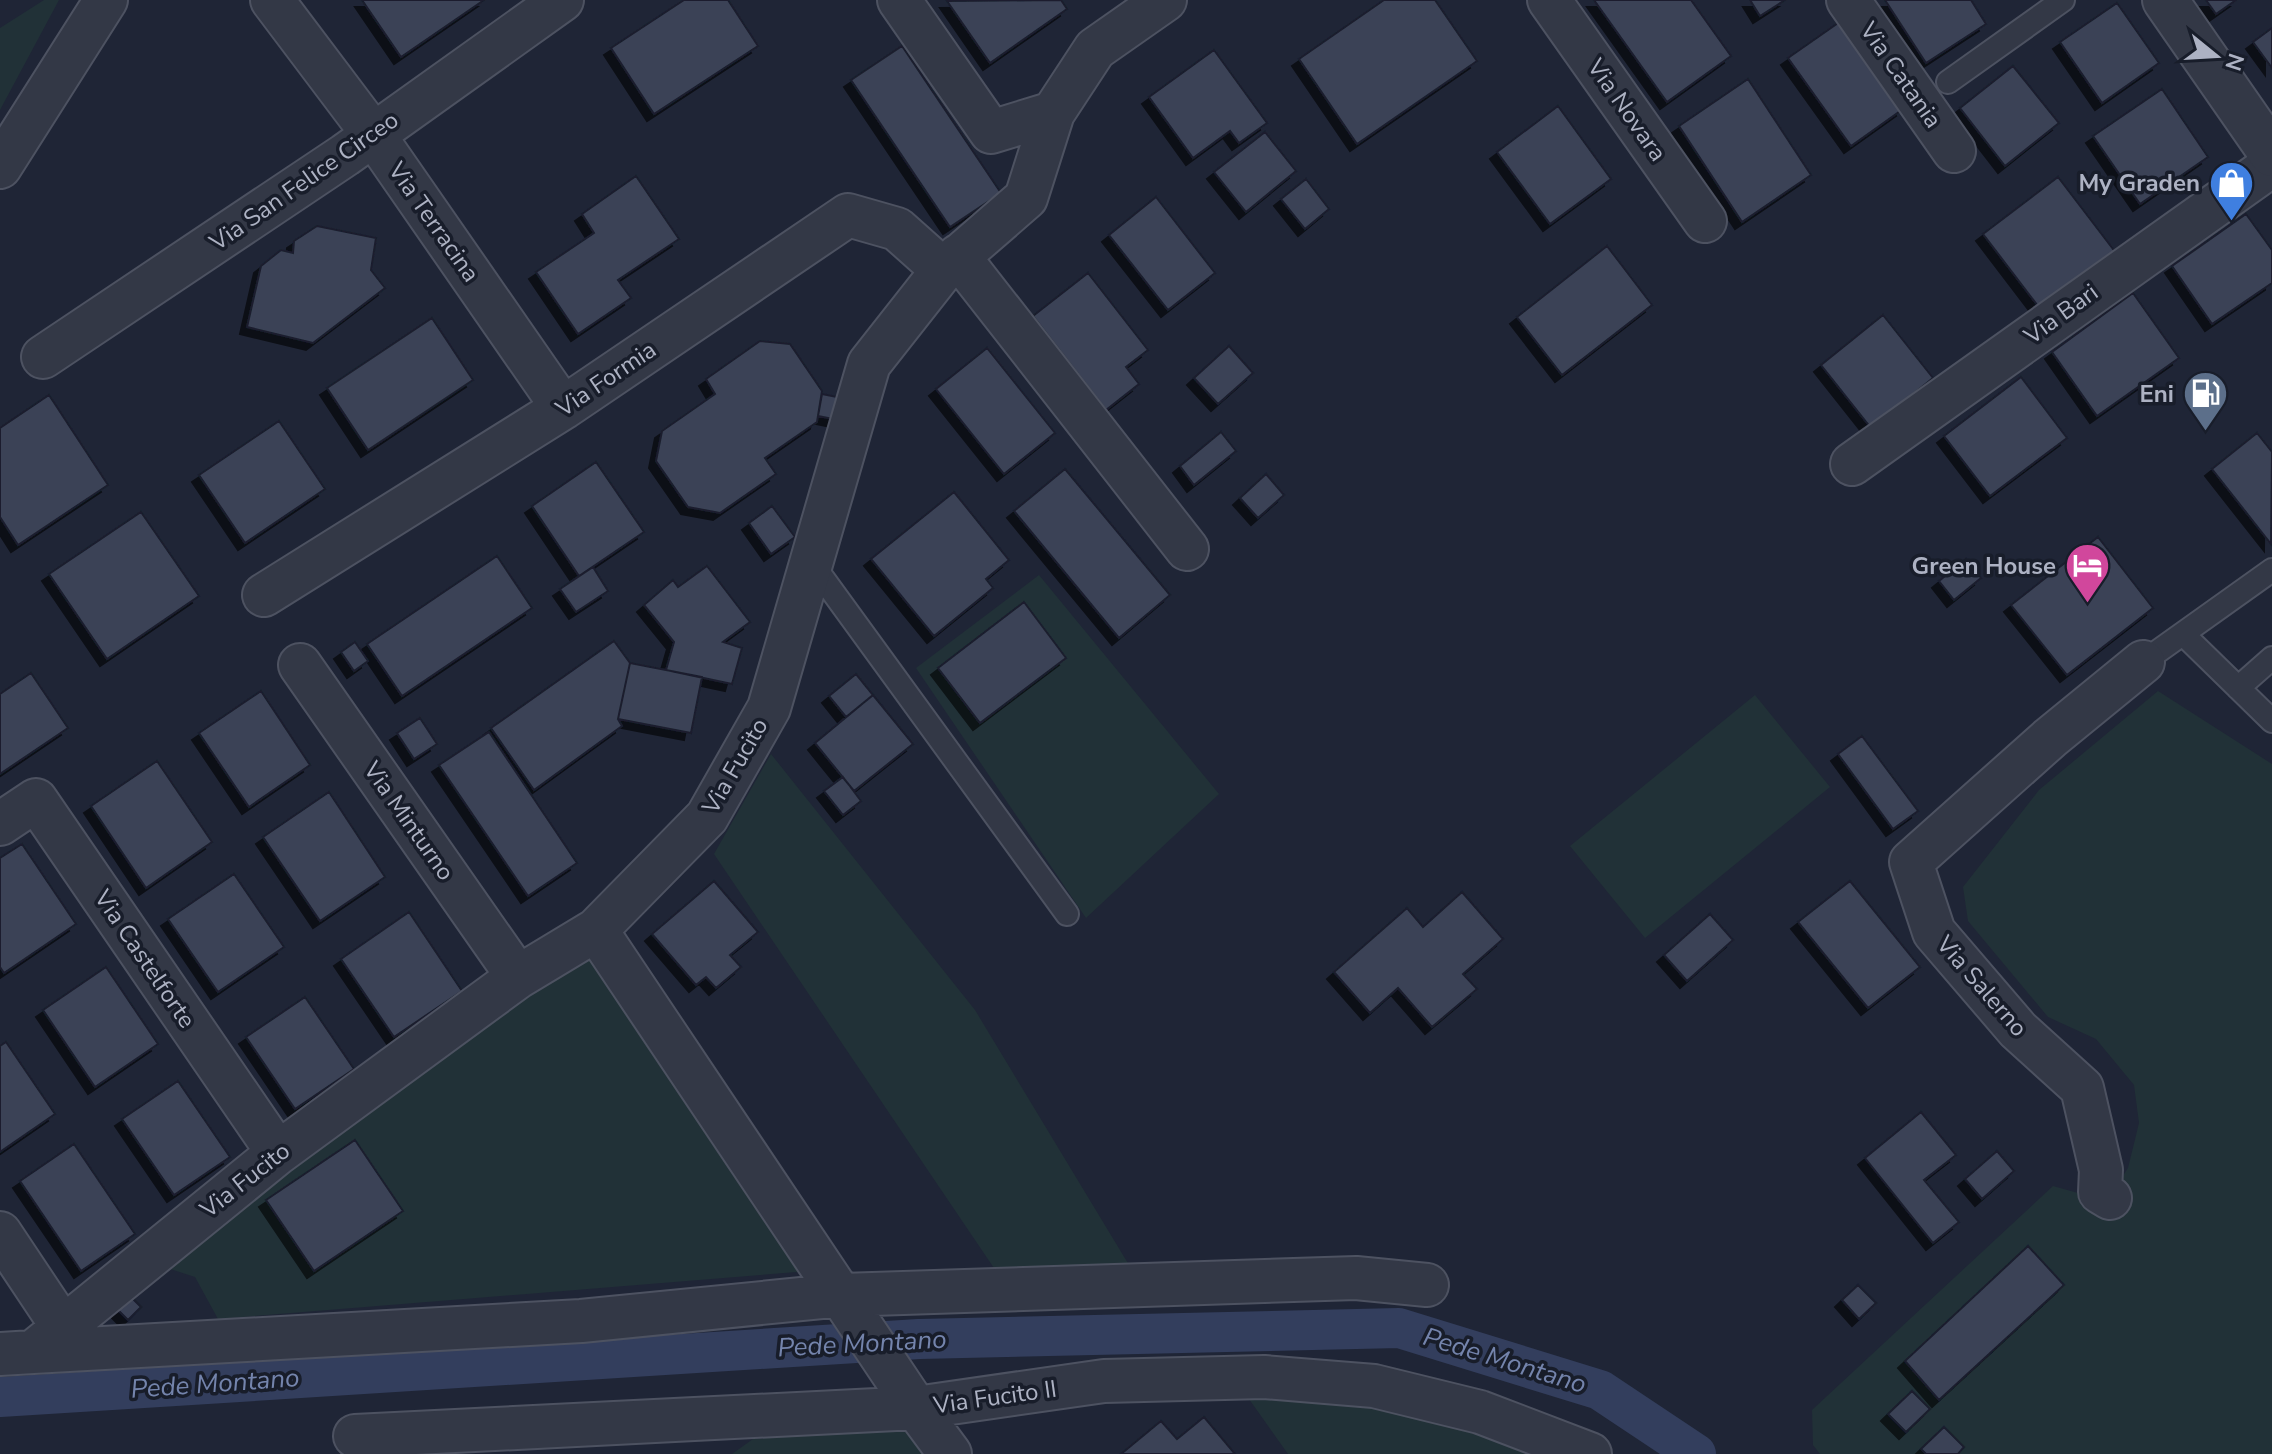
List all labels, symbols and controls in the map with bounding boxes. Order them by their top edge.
street label: Via Catania [1852,15,1949,134]
north arrow [2176,16,2256,96]
text: N [2217,49,2251,74]
street label: Via Novara [1579,52,1674,167]
street label: Via San Felice Circeo [203,104,405,259]
street label: Via Terracina [380,155,487,288]
shop icon: My Graden [2207,159,2255,222]
place label: My Graden [2079,167,2200,199]
street label: Via Bari [2017,276,2104,352]
street label: Via Formia [549,334,662,425]
fuel station icon: Eni [2181,370,2229,433]
place label: Eni [2140,378,2174,410]
hotel icon: Green House [2063,542,2111,605]
place label: Green House [1912,550,2056,582]
street label: Via Fucito [694,712,775,821]
street label: Via Minturno [356,754,462,887]
street label: Via Castelforte [86,883,203,1034]
street label: Via Salerno [1929,928,2035,1043]
street label: Via Fucito [193,1135,296,1226]
water label: Pede Montano [1419,1319,1591,1402]
water label: Pede Montano [777,1322,947,1365]
water label: Pede Montano [130,1360,301,1407]
street label: Via Fucito II [930,1373,1059,1422]

